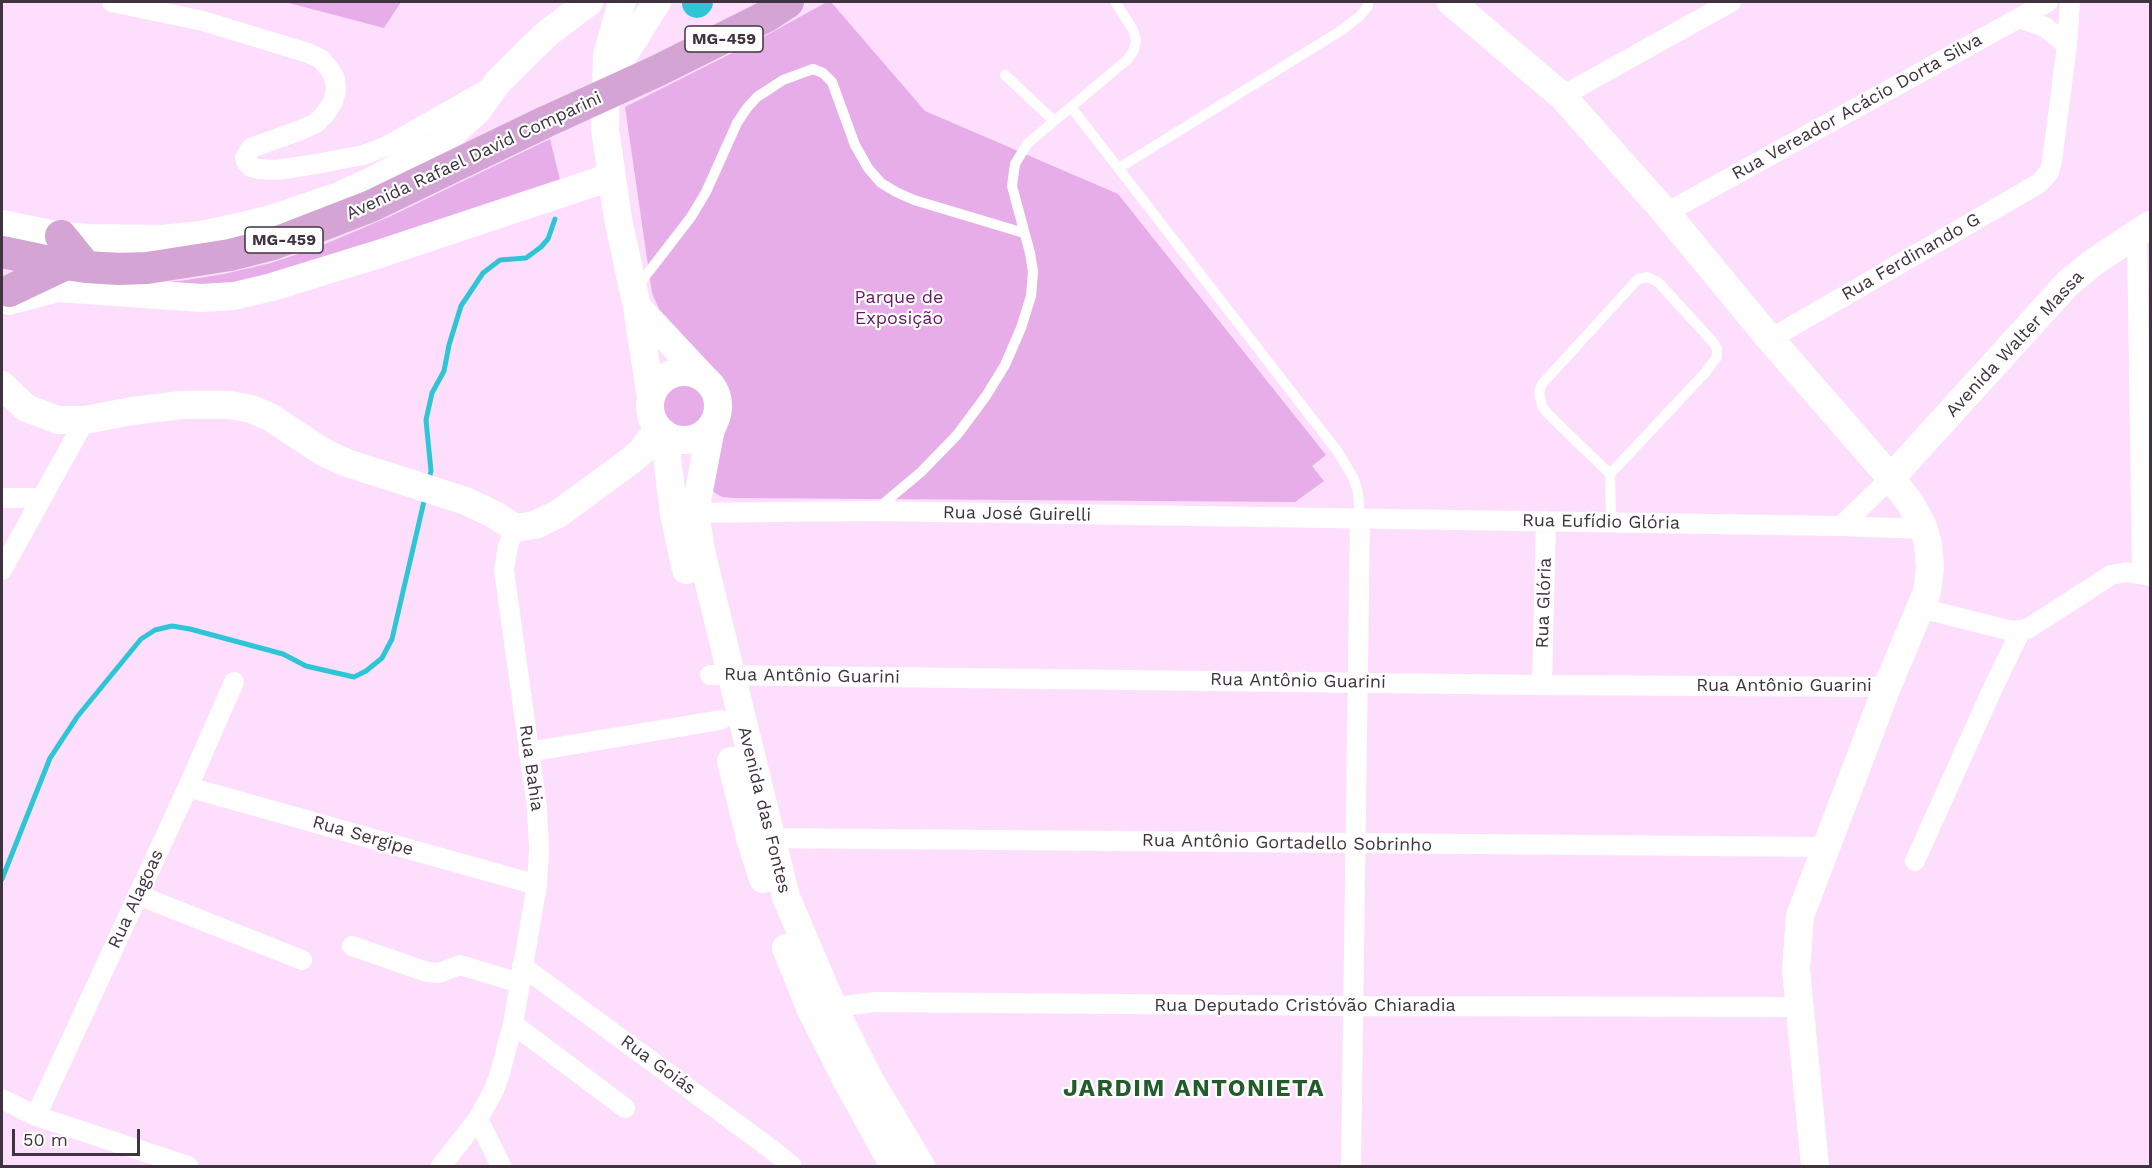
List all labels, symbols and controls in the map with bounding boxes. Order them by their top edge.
road number: MG-459 [685,26,763,52]
street label: Rua Vereador Acácio Dorta Silva [1728,29,1986,185]
street label: Avenida Rafael David Comparini [343,87,605,225]
street label: Rua Ferdinando G [1838,209,1984,305]
road number: MG-459 [245,227,323,253]
street label: Avenida Walter Massa [1941,266,2089,422]
park label: Parque de Exposição [855,287,943,330]
street label: Rua José Guirelli [943,502,1091,526]
street label: Rua Eufídio Glória [1522,510,1680,534]
street label: Rua Glória [1532,557,1556,649]
street label: Rua Antônio Guarini [724,664,900,688]
street label: Rua Antônio Guarini [1210,669,1386,693]
street label: Rua Antônio Guarini [1696,675,1872,697]
street label: Rua Bahia [514,723,548,813]
street label: Avenida das Fontes [733,724,795,896]
street label: Rua Sergipe [310,811,416,861]
street label: Rua Antônio Gortadello Sobrinho [1142,830,1432,856]
street label: Rua Alagoas [104,846,168,952]
street label: Rua Deputado Cristóvão Chiaradia [1154,995,1456,1017]
street label: Rua Goiás [616,1031,700,1099]
district label: JARDIM ANTONIETA [1063,1075,1325,1103]
scale bar [15,1117,142,1155]
text: 50 m [23,1129,68,1150]

